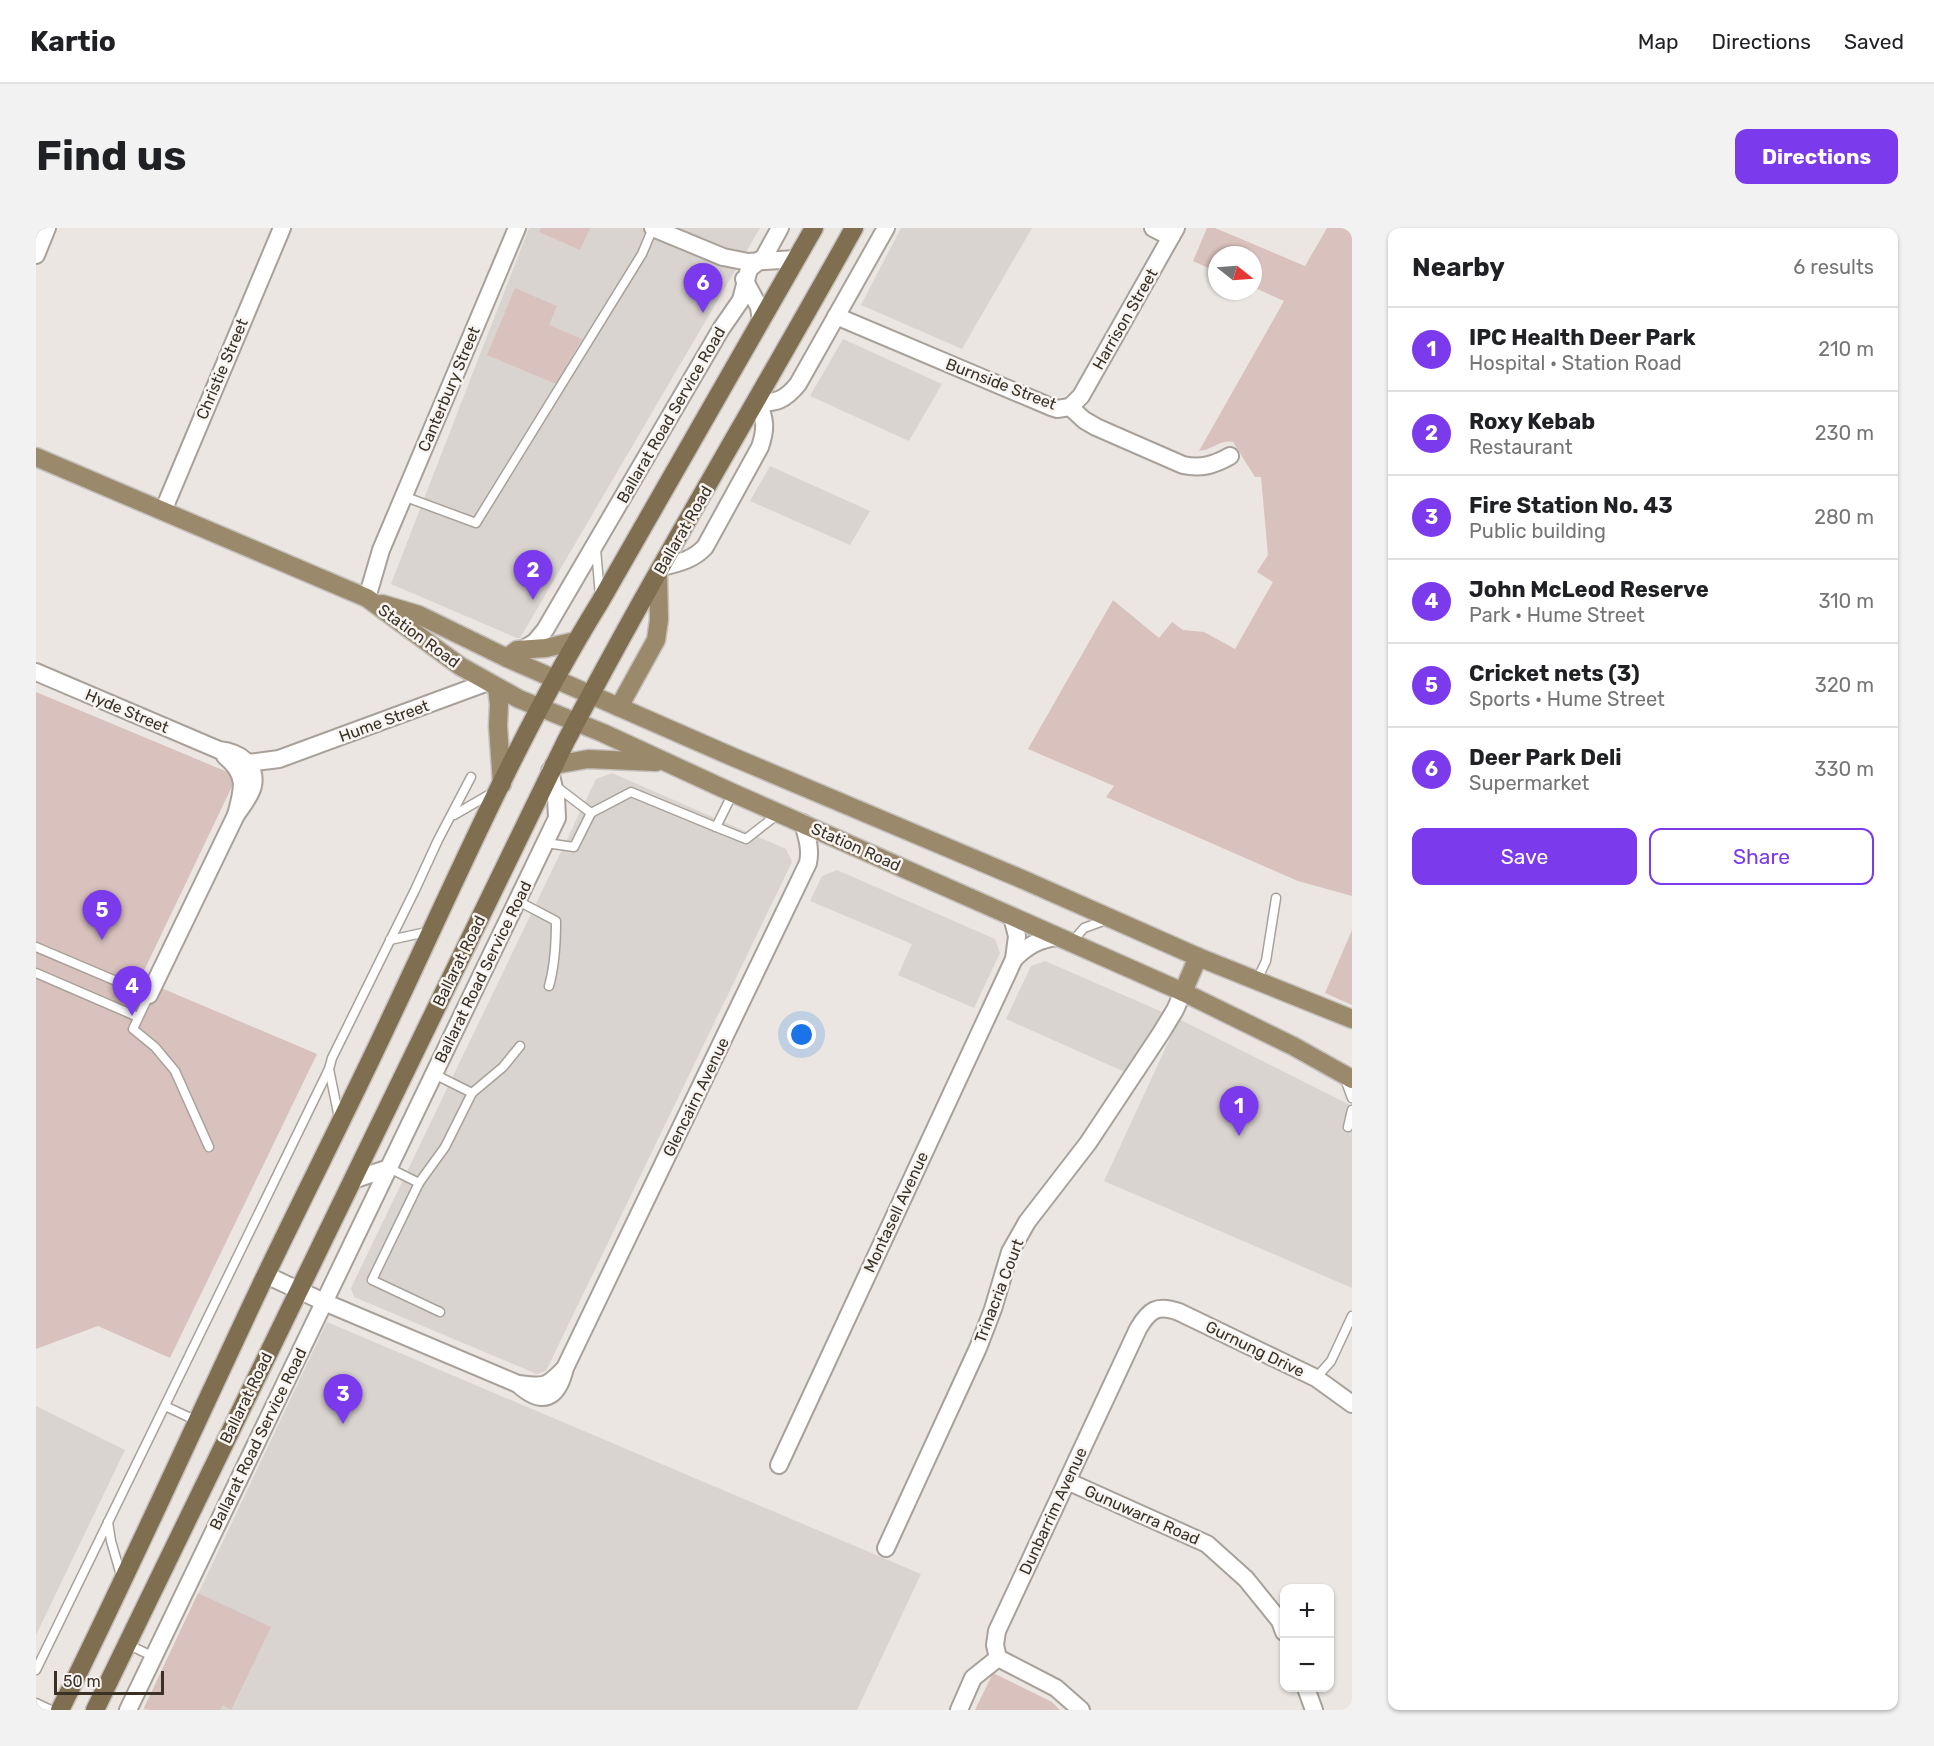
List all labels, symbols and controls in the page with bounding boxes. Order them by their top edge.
text: Kartio [30,25,116,58]
text: Map [1638,29,1679,54]
text: Directions [1712,29,1811,54]
text: Saved [1844,29,1904,54]
button: Directions [1735,129,1898,184]
text: Find us [36,131,187,181]
north arrow [1208,246,1262,300]
text: Nearby [1412,252,1505,283]
text: 6 results [1793,255,1874,279]
pin: 6 [684,264,722,313]
street label: Harrison Street [1088,265,1162,373]
street label: Christie Street [192,316,252,422]
street label: Canterbury Street [414,324,484,454]
street label: Ballarat Road Service Road [613,324,729,506]
text: IPC Health Deer Park [1469,324,1696,351]
text: 1 [1427,337,1436,361]
text: 210 m [1818,337,1874,361]
text: Hospital · Station Road [1469,351,1682,375]
street label: Burnside Street [943,354,1059,414]
text: Roxy Kebab [1469,408,1595,435]
text: 2 [1425,421,1438,445]
text: 230 m [1815,421,1874,445]
text: Restaurant [1469,435,1573,459]
street label: Ballarat Road [650,482,716,578]
text: Fire Station No. 43 [1469,492,1673,519]
text: 3 [1425,505,1438,529]
text: 280 m [1814,505,1874,529]
text: Public building [1469,519,1606,543]
pin: 2 [514,550,552,600]
text: John McLeod Reserve [1469,576,1709,603]
text: 4 [1425,589,1438,613]
text: 310 m [1818,589,1874,613]
street label: Station Road [375,600,463,672]
text: Park · Hume Street [1469,603,1645,627]
text: Cricket nets (3) [1469,660,1640,687]
text: 5 [1425,673,1438,697]
text: 320 m [1815,673,1874,697]
street label: Hyde Street [82,685,172,737]
text: Sports · Hume Street [1469,687,1665,711]
street label: Hume Street [336,696,432,746]
text: Deer Park Deli [1469,744,1622,771]
text: 6 [1425,757,1438,781]
text: 330 m [1815,757,1874,781]
text: Supermarket [1469,771,1589,795]
street label: Station Road [808,819,904,875]
button: Save [1412,828,1637,885]
button: Share [1649,828,1874,885]
street label: Ballarat Road Service Road [431,878,535,1066]
pin: 5 [82,890,122,940]
street label: Ballarat Road [429,912,489,1010]
pin: 4 [112,966,152,1016]
your location [787,1020,816,1049]
street label: Glencairn Avenue [659,1034,733,1160]
pin: 1 [1220,1086,1258,1136]
street label: Montasell Avenue [860,1149,932,1275]
street label: Trinacria Court [970,1236,1028,1346]
street label: Gurnung Drive [1202,1317,1308,1381]
street label: Ballarat Road Service Road [206,1345,310,1533]
street label: Ballarat Road [216,1349,276,1447]
pin: 3 [324,1374,362,1424]
street label: Dunbarrim Avenue [1015,1444,1091,1578]
street label: Gunuwarra Road [1082,1481,1202,1549]
map controls [1280,1584,1334,1692]
button: + [1280,1584,1334,1638]
button: − [1280,1638,1334,1692]
scale bar [54,1668,164,1696]
text: 50 m [63,1672,101,1691]

